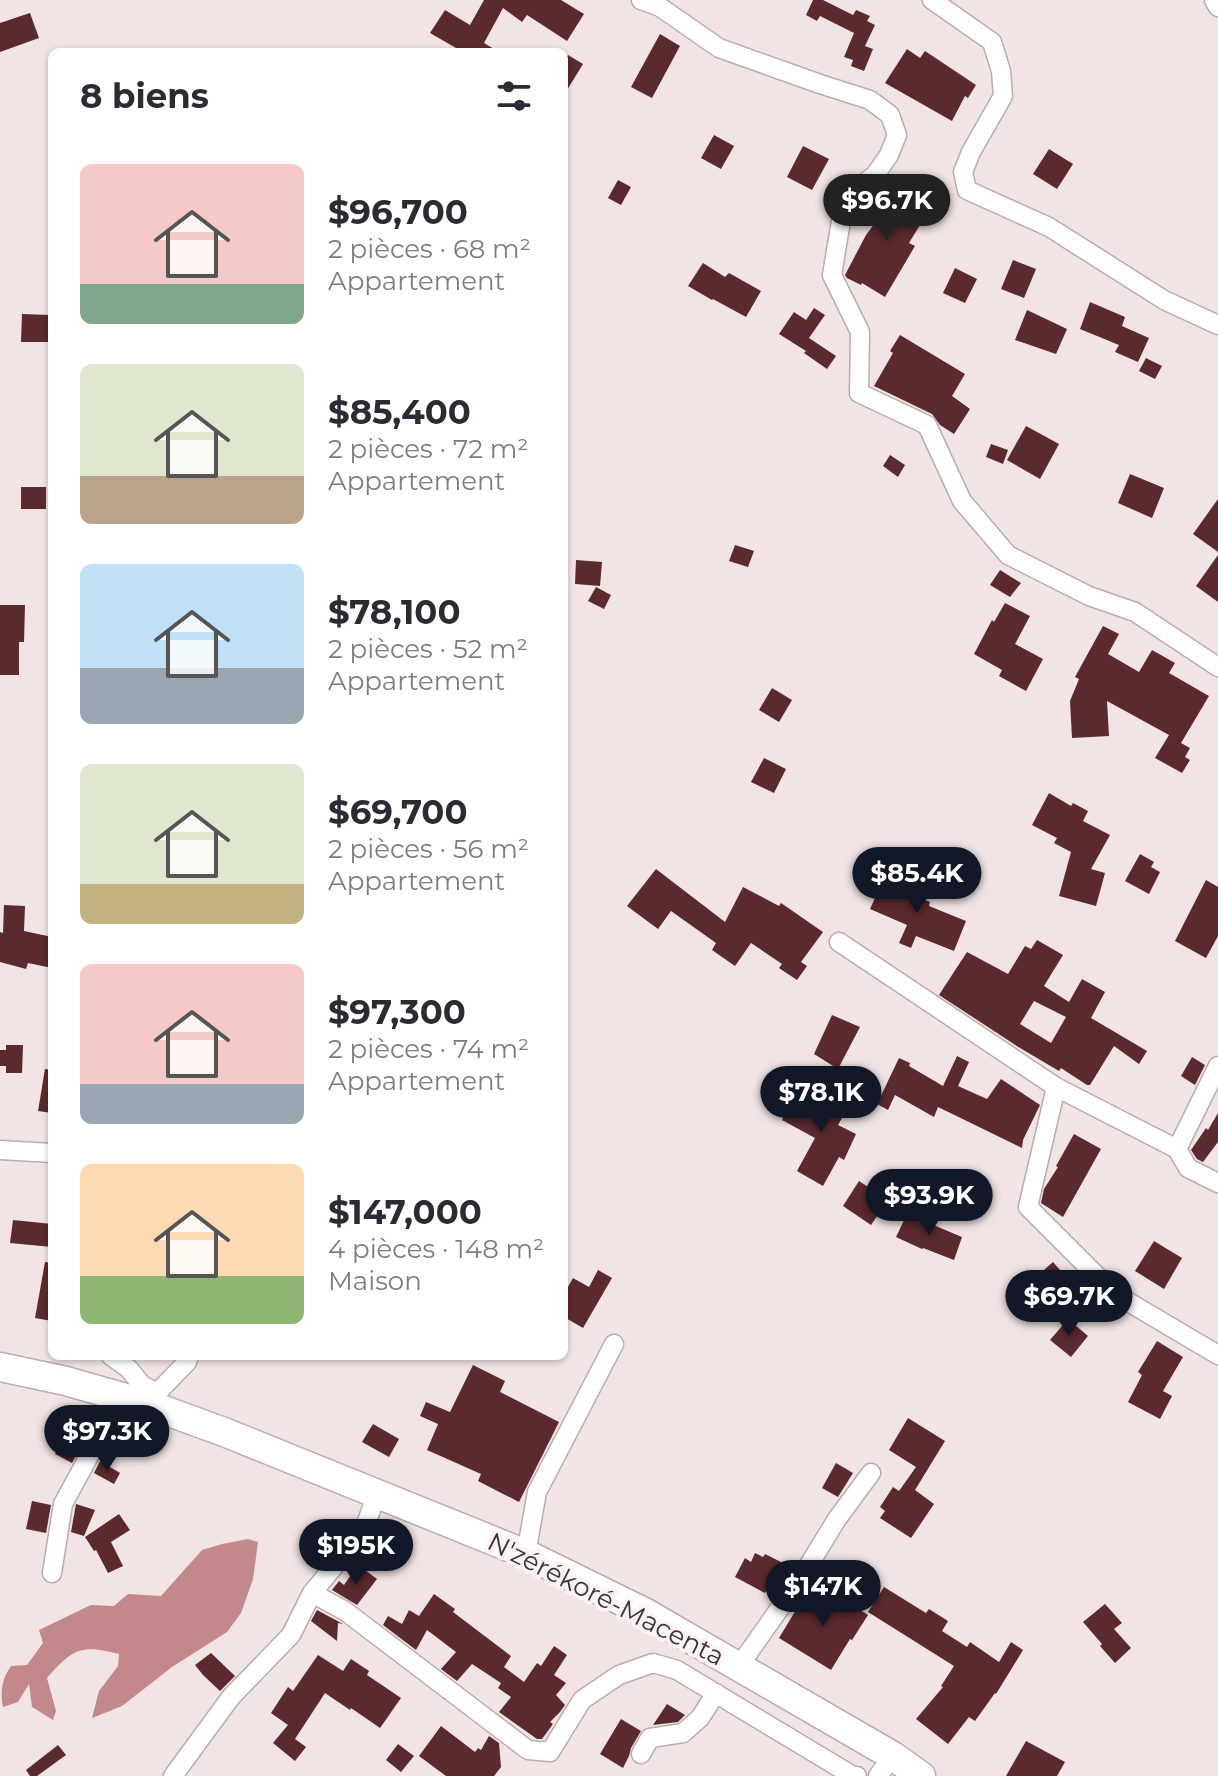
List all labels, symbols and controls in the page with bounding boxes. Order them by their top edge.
icon: filters [492,74,536,118]
text: 8 biens [80,75,209,117]
pin: $96.7K [822,174,952,242]
text: $96.7K [841,184,933,216]
text: $96,700 [328,191,468,233]
icon: home [144,196,240,292]
text: 2 pièces · 68 m² [328,233,531,265]
text: Appartement [328,265,505,297]
text: $85,400 [328,391,471,433]
icon: home [144,396,240,492]
text: 2 pièces · 72 m² [328,433,529,465]
text: Appartement [328,465,505,497]
text: $78,100 [328,591,461,633]
icon: home [144,596,240,692]
text: 2 pièces · 52 m² [328,633,528,665]
text: Appartement [328,665,505,697]
text: $69,700 [328,791,467,833]
icon: home [144,796,240,892]
text: 2 pièces · 56 m² [328,833,529,865]
pin: $85.4K [852,847,982,915]
text: $85.4K [870,857,964,889]
text: Appartement [328,865,505,897]
text: $97,300 [328,991,466,1033]
icon: home [144,996,240,1092]
text: 2 pièces · 74 m² [328,1033,529,1065]
text: Appartement [328,1065,505,1097]
pin: $78.1K [756,1066,886,1134]
text: $78.1K [778,1076,864,1108]
pin: $93.9K [864,1169,994,1237]
text: $93.9K [884,1179,974,1211]
text: $147,000 [328,1191,482,1233]
icon: home [144,1196,240,1292]
text: 4 pièces · 148 m² [328,1233,544,1265]
text: Maison [328,1265,422,1297]
pin: $69.7K [1004,1270,1134,1338]
text: $69.7K [1023,1280,1115,1312]
pin: $97.3K [42,1405,172,1473]
text: $97.3K [62,1415,152,1447]
pin: $195K [300,1519,412,1587]
street label: N'zérékoré-Macenta [482,1525,730,1673]
text: $195K [317,1529,395,1561]
pin: $147K [767,1560,879,1628]
text: $147K [784,1570,862,1602]

